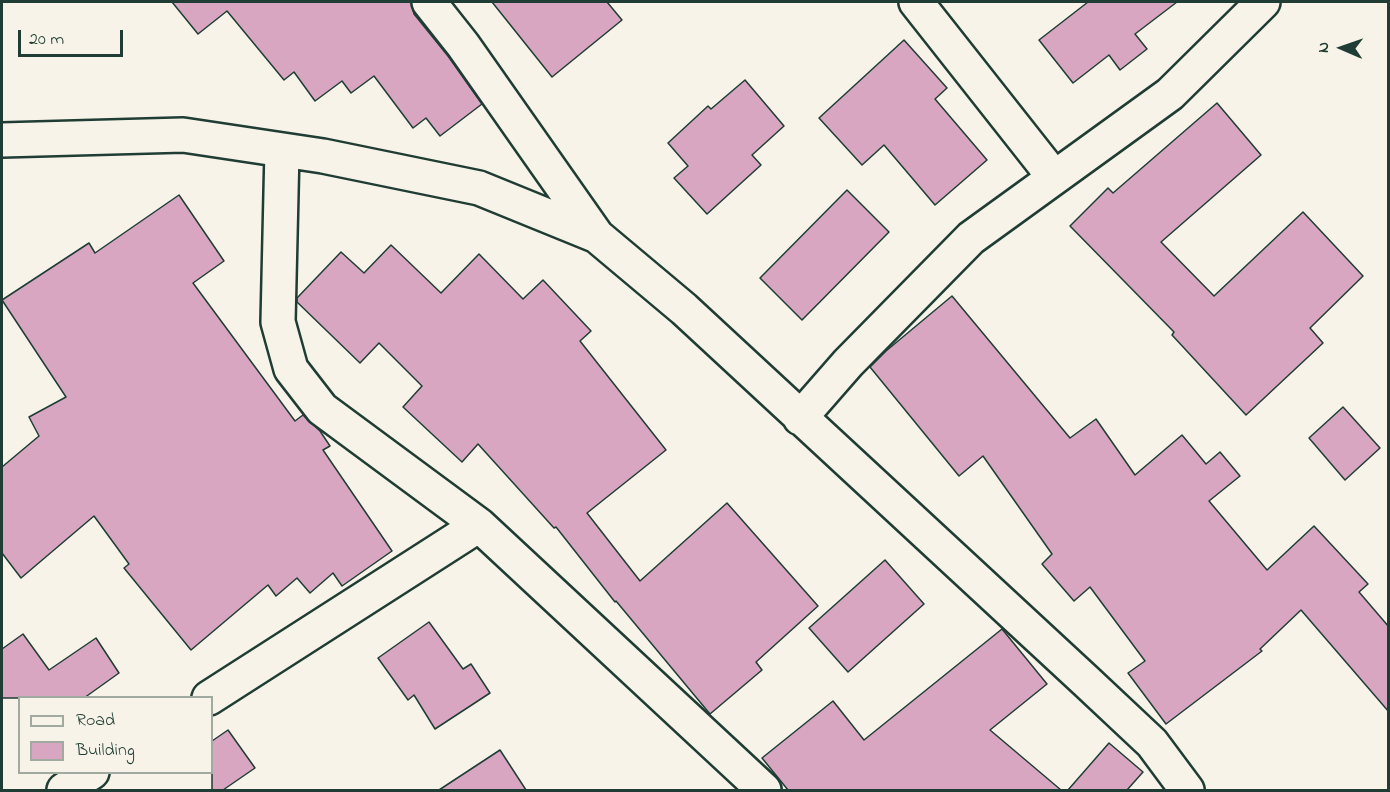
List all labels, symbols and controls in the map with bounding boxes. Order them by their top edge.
scale bar [21,18,126,56]
north arrow [1312,18,1372,78]
text: 20 m [29,27,64,53]
text: N [1312,42,1336,53]
legend [18,696,213,774]
text: Road [76,708,115,734]
text: Building [76,738,135,764]

